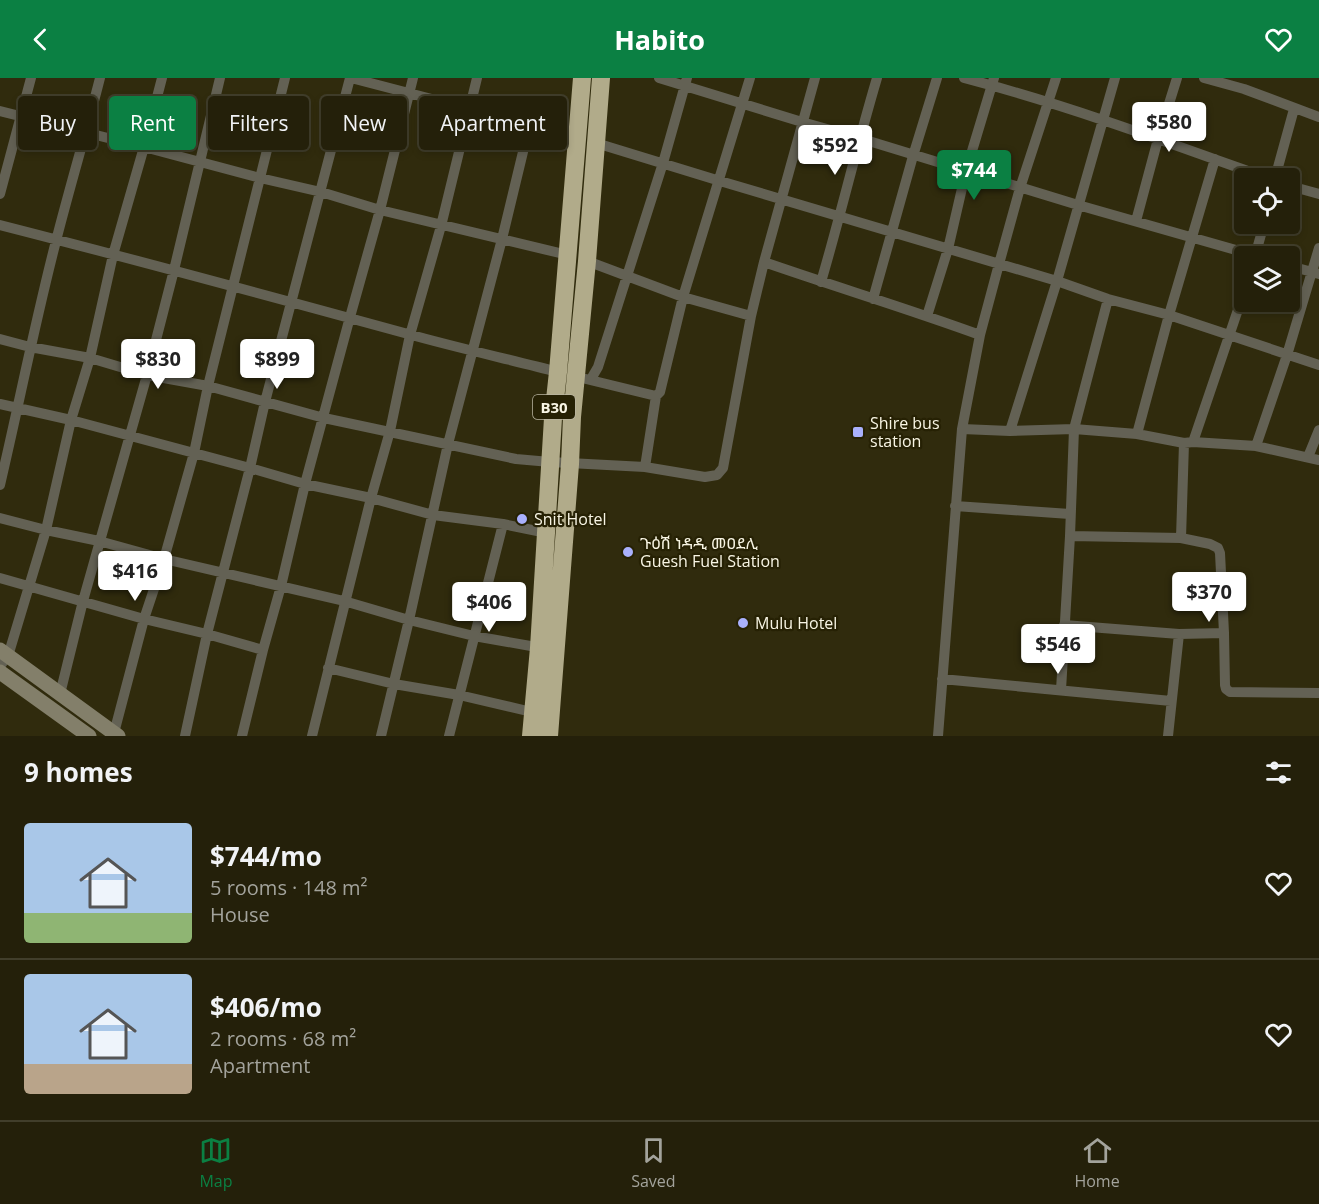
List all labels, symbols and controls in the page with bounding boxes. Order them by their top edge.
text: Habito [614,21,705,58]
icon: back [24,23,57,56]
icon: heart [1262,23,1295,56]
chip: Buy [18,96,97,150]
chip: Rent [109,96,196,150]
chip: Filters [208,96,309,150]
chip: New [321,96,407,150]
chip: Apartment [419,96,567,150]
pin: $580 [1133,102,1205,153]
text: $580 [1146,108,1192,135]
pin: $592 [799,125,871,176]
text: $592 [812,131,858,158]
pin: $744 [938,150,1010,201]
text: $744 [951,156,997,183]
map controls [1234,168,1300,312]
button: locate [1234,168,1300,234]
button: layers [1234,246,1300,312]
pin: $830 [122,339,194,390]
pin: $899 [241,339,313,390]
text: $830 [135,345,181,372]
text: $899 [254,345,300,372]
road number: B30 [533,395,575,419]
place label: Shire bus station [870,412,940,452]
marker: Shire bus station [851,425,865,439]
place label: Snit Hotel [534,508,607,530]
marker: Snit Hotel [515,512,529,526]
place label: ጉዕሽ ነዳዲ መዐደሊ Guesh Fuel Station [640,532,780,572]
marker: ጉዕሽ ነዳዲ መዐደሊ Guesh Fuel Station [621,545,635,559]
pin: $416 [99,551,171,602]
text: $416 [112,557,158,584]
pin: $370 [1173,572,1245,623]
text: $370 [1186,578,1232,605]
pin: $406 [453,582,525,633]
text: $406 [466,588,512,615]
place label: Mulu Hotel [755,612,837,634]
marker: Mulu Hotel [736,616,750,630]
pin: $546 [1022,624,1094,675]
text: $546 [1035,630,1081,657]
text: 9 homes [24,754,133,790]
icon: filters [1262,756,1295,789]
text: $744/mo [210,838,322,874]
icon: home [72,847,144,919]
icon: heart [1262,867,1295,900]
text: 5 rooms · 148 m² [210,874,368,901]
text: House [210,901,270,928]
text: $406/mo [210,989,322,1025]
icon: home [72,998,144,1070]
icon: heart [1262,1018,1295,1051]
text: 2 rooms · 68 m² [210,1025,356,1052]
text: Apartment [210,1052,310,1079]
tab: Map [199,1134,232,1192]
tab: Saved [631,1134,676,1192]
tab: Home [1074,1134,1120,1192]

